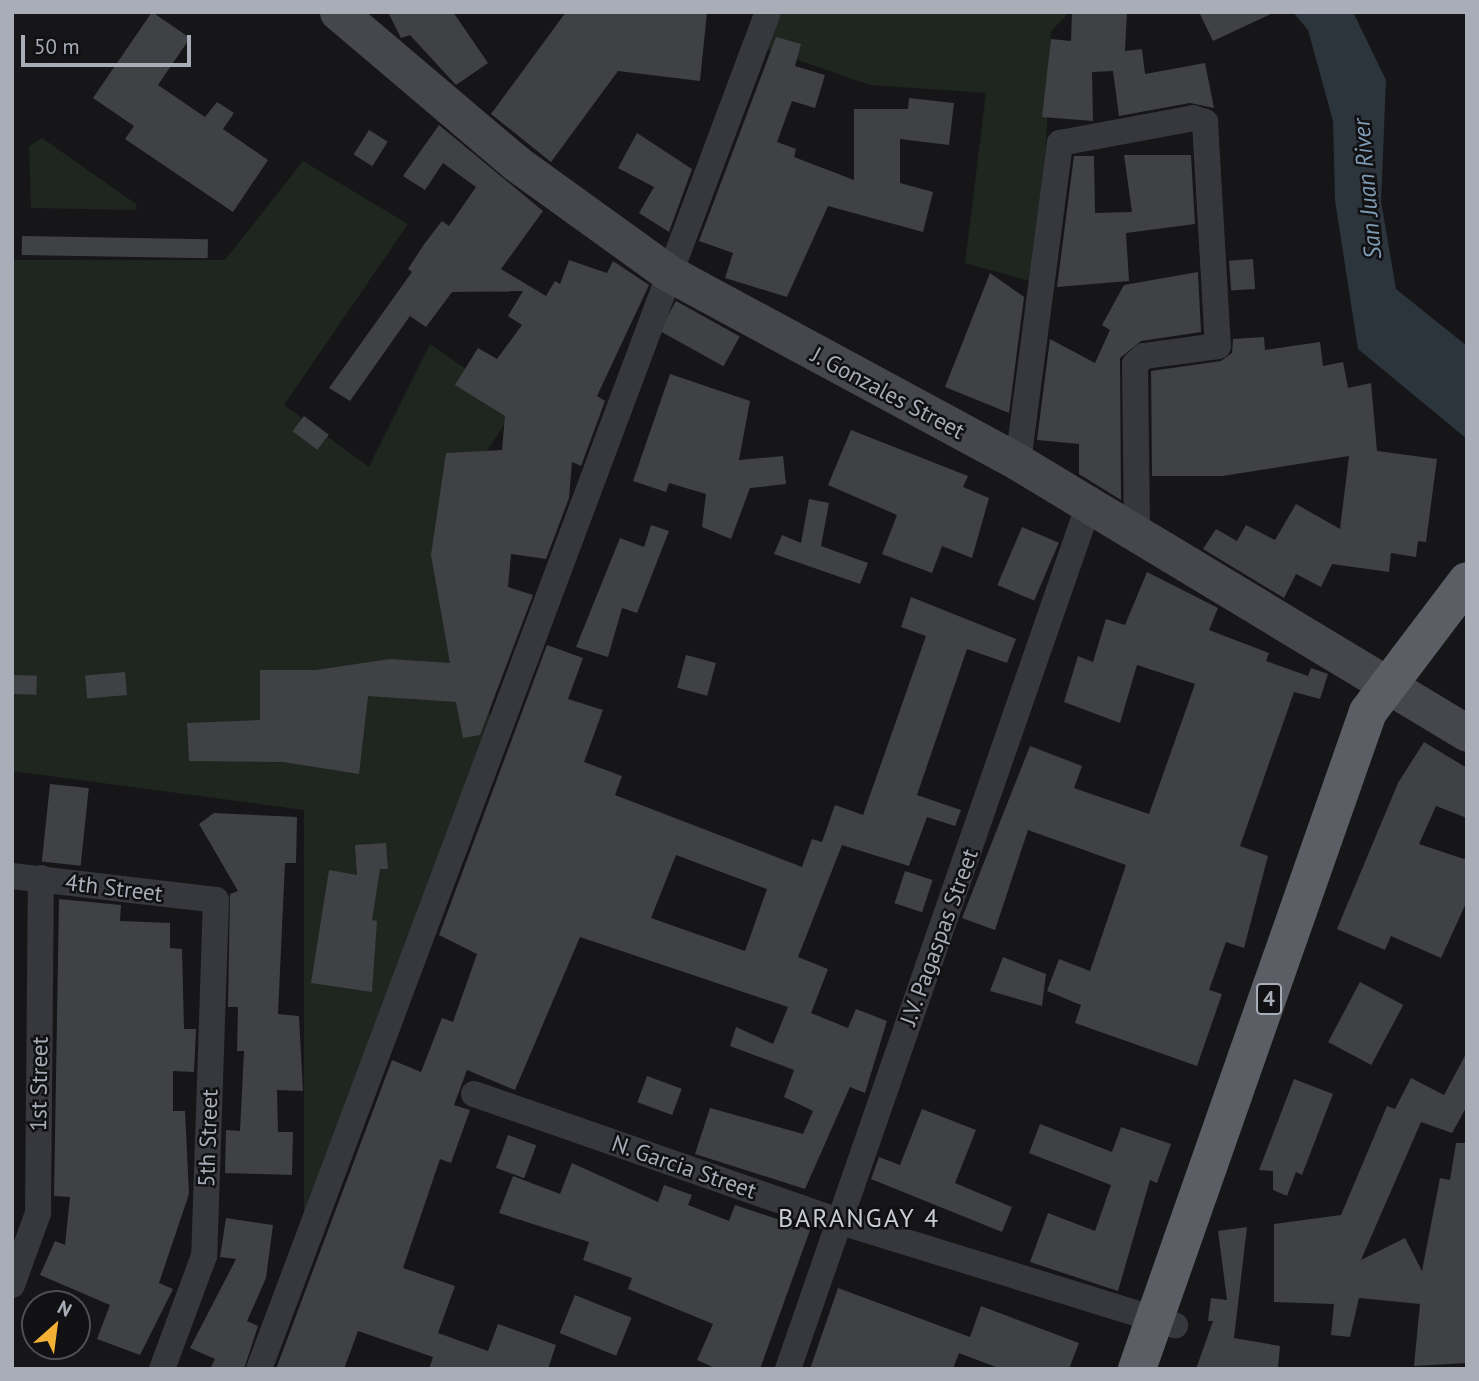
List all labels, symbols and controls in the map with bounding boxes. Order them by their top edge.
scale bar [24,21,194,65]
text: 50 m [34,33,80,60]
water label: San Juan River [1347,118,1387,260]
street label: J. Gonzales Street [806,341,970,445]
street label: J.V. Pagaspas Street [894,844,984,1030]
street label: 4th Street [64,868,164,908]
road number: 4 [1255,982,1283,1016]
street label: 1st Street [24,1036,54,1132]
street label: 5th Street [193,1089,223,1187]
street label: N. Garcia Street [607,1129,761,1205]
district label: BARANGAY 4 [779,1202,939,1234]
north arrow [21,1290,91,1360]
text: N [54,1295,76,1322]

